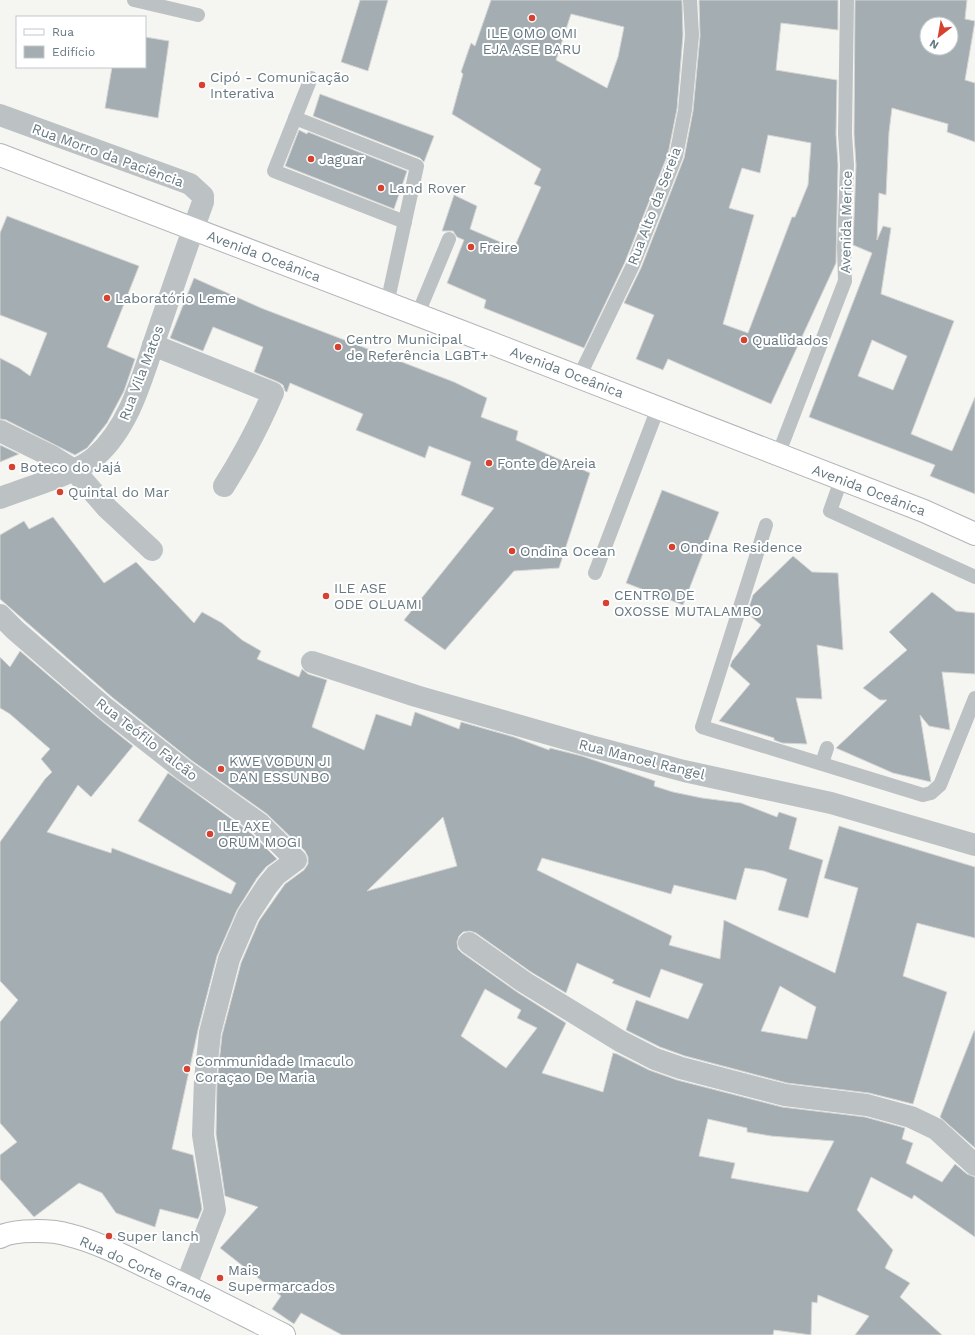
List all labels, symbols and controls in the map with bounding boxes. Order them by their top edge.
marker: ILE OMO OMI EJA ASE BARU [527,13,537,23]
legend [16,16,146,68]
north arrow [919,16,959,56]
text: Rua [52,25,74,39]
place label: ILE OMO OMI EJA ASE BARU [483,25,581,57]
text: N [927,36,941,52]
text: Edifício [52,45,95,59]
place label: Cipó - Comunicação Interativa [210,69,350,101]
marker: Cipó - Comunicação Interativa [197,80,207,90]
street label: Rua Morro da Paciência [30,120,186,190]
street label: Rua Alto da Sereia [624,145,684,267]
place label: Jaguar [319,151,365,167]
marker: Jaguar [306,154,316,164]
street label: Avenida Merice [837,170,855,274]
place label: Land Rover [389,180,466,196]
marker: Land Rover [376,183,386,193]
street label: Avenida Oceânica [205,227,323,285]
place label: Freire [479,239,518,255]
marker: Freire [466,242,476,252]
place label: Laboratório Leme [115,290,236,306]
marker: Laboratório Leme [102,293,112,303]
street label: Rua Vila Matos [116,323,166,423]
place label: Centro Municipal de Referência LGBT+ [346,331,488,363]
place label: Qualidados [752,332,828,348]
marker: Qualidados [739,335,749,345]
marker: Centro Municipal de Referência LGBT+ [333,342,343,352]
street label: Avenida Oceânica [508,343,626,401]
place label: Fonte de Areia [497,455,596,471]
marker: Fonte de Areia [484,458,494,468]
place label: Boteco do Jajá [20,459,121,475]
street label: Avenida Oceânica [810,461,928,519]
marker: Boteco do Jajá [7,462,17,472]
place label: Quintal do Mar [68,484,170,500]
marker: Quintal do Mar [55,487,65,497]
place label: Ondina Residence [680,539,802,555]
marker: Ondina Residence [667,542,677,552]
place label: Ondina Ocean [520,543,616,559]
marker: Ondina Ocean [507,546,517,556]
place label: ILE ASE ODE OLUAMI [334,580,422,612]
place label: CENTRO DE OXOSSE MUTALAMBO [614,587,762,619]
marker: ILE ASE ODE OLUAMI [321,591,331,601]
marker: CENTRO DE OXOSSE MUTALAMBO [601,598,611,608]
street label: Rua Teófilo Falcão [93,695,201,783]
street label: Rua Manoel Rangel [577,736,707,783]
place label: KWE VODUN JI DAN ESSUNBO [229,753,331,785]
marker: KWE VODUN JI DAN ESSUNBO [216,764,226,774]
place label: ILE AXE ORUM MOGI [218,818,301,850]
marker: ILE AXE ORUM MOGI [205,829,215,839]
place label: Communidade Imaculo Coraçao De Maria [195,1053,354,1085]
marker: Communidade Imaculo Coraçao De Maria [182,1064,192,1074]
place label: Super lanch [117,1228,199,1244]
marker: Super lanch [104,1231,114,1241]
street label: Rua do Corte Grande [77,1233,215,1305]
place label: Mais Supermarcados [228,1262,335,1294]
marker: Mais Supermarcados [215,1273,225,1283]

